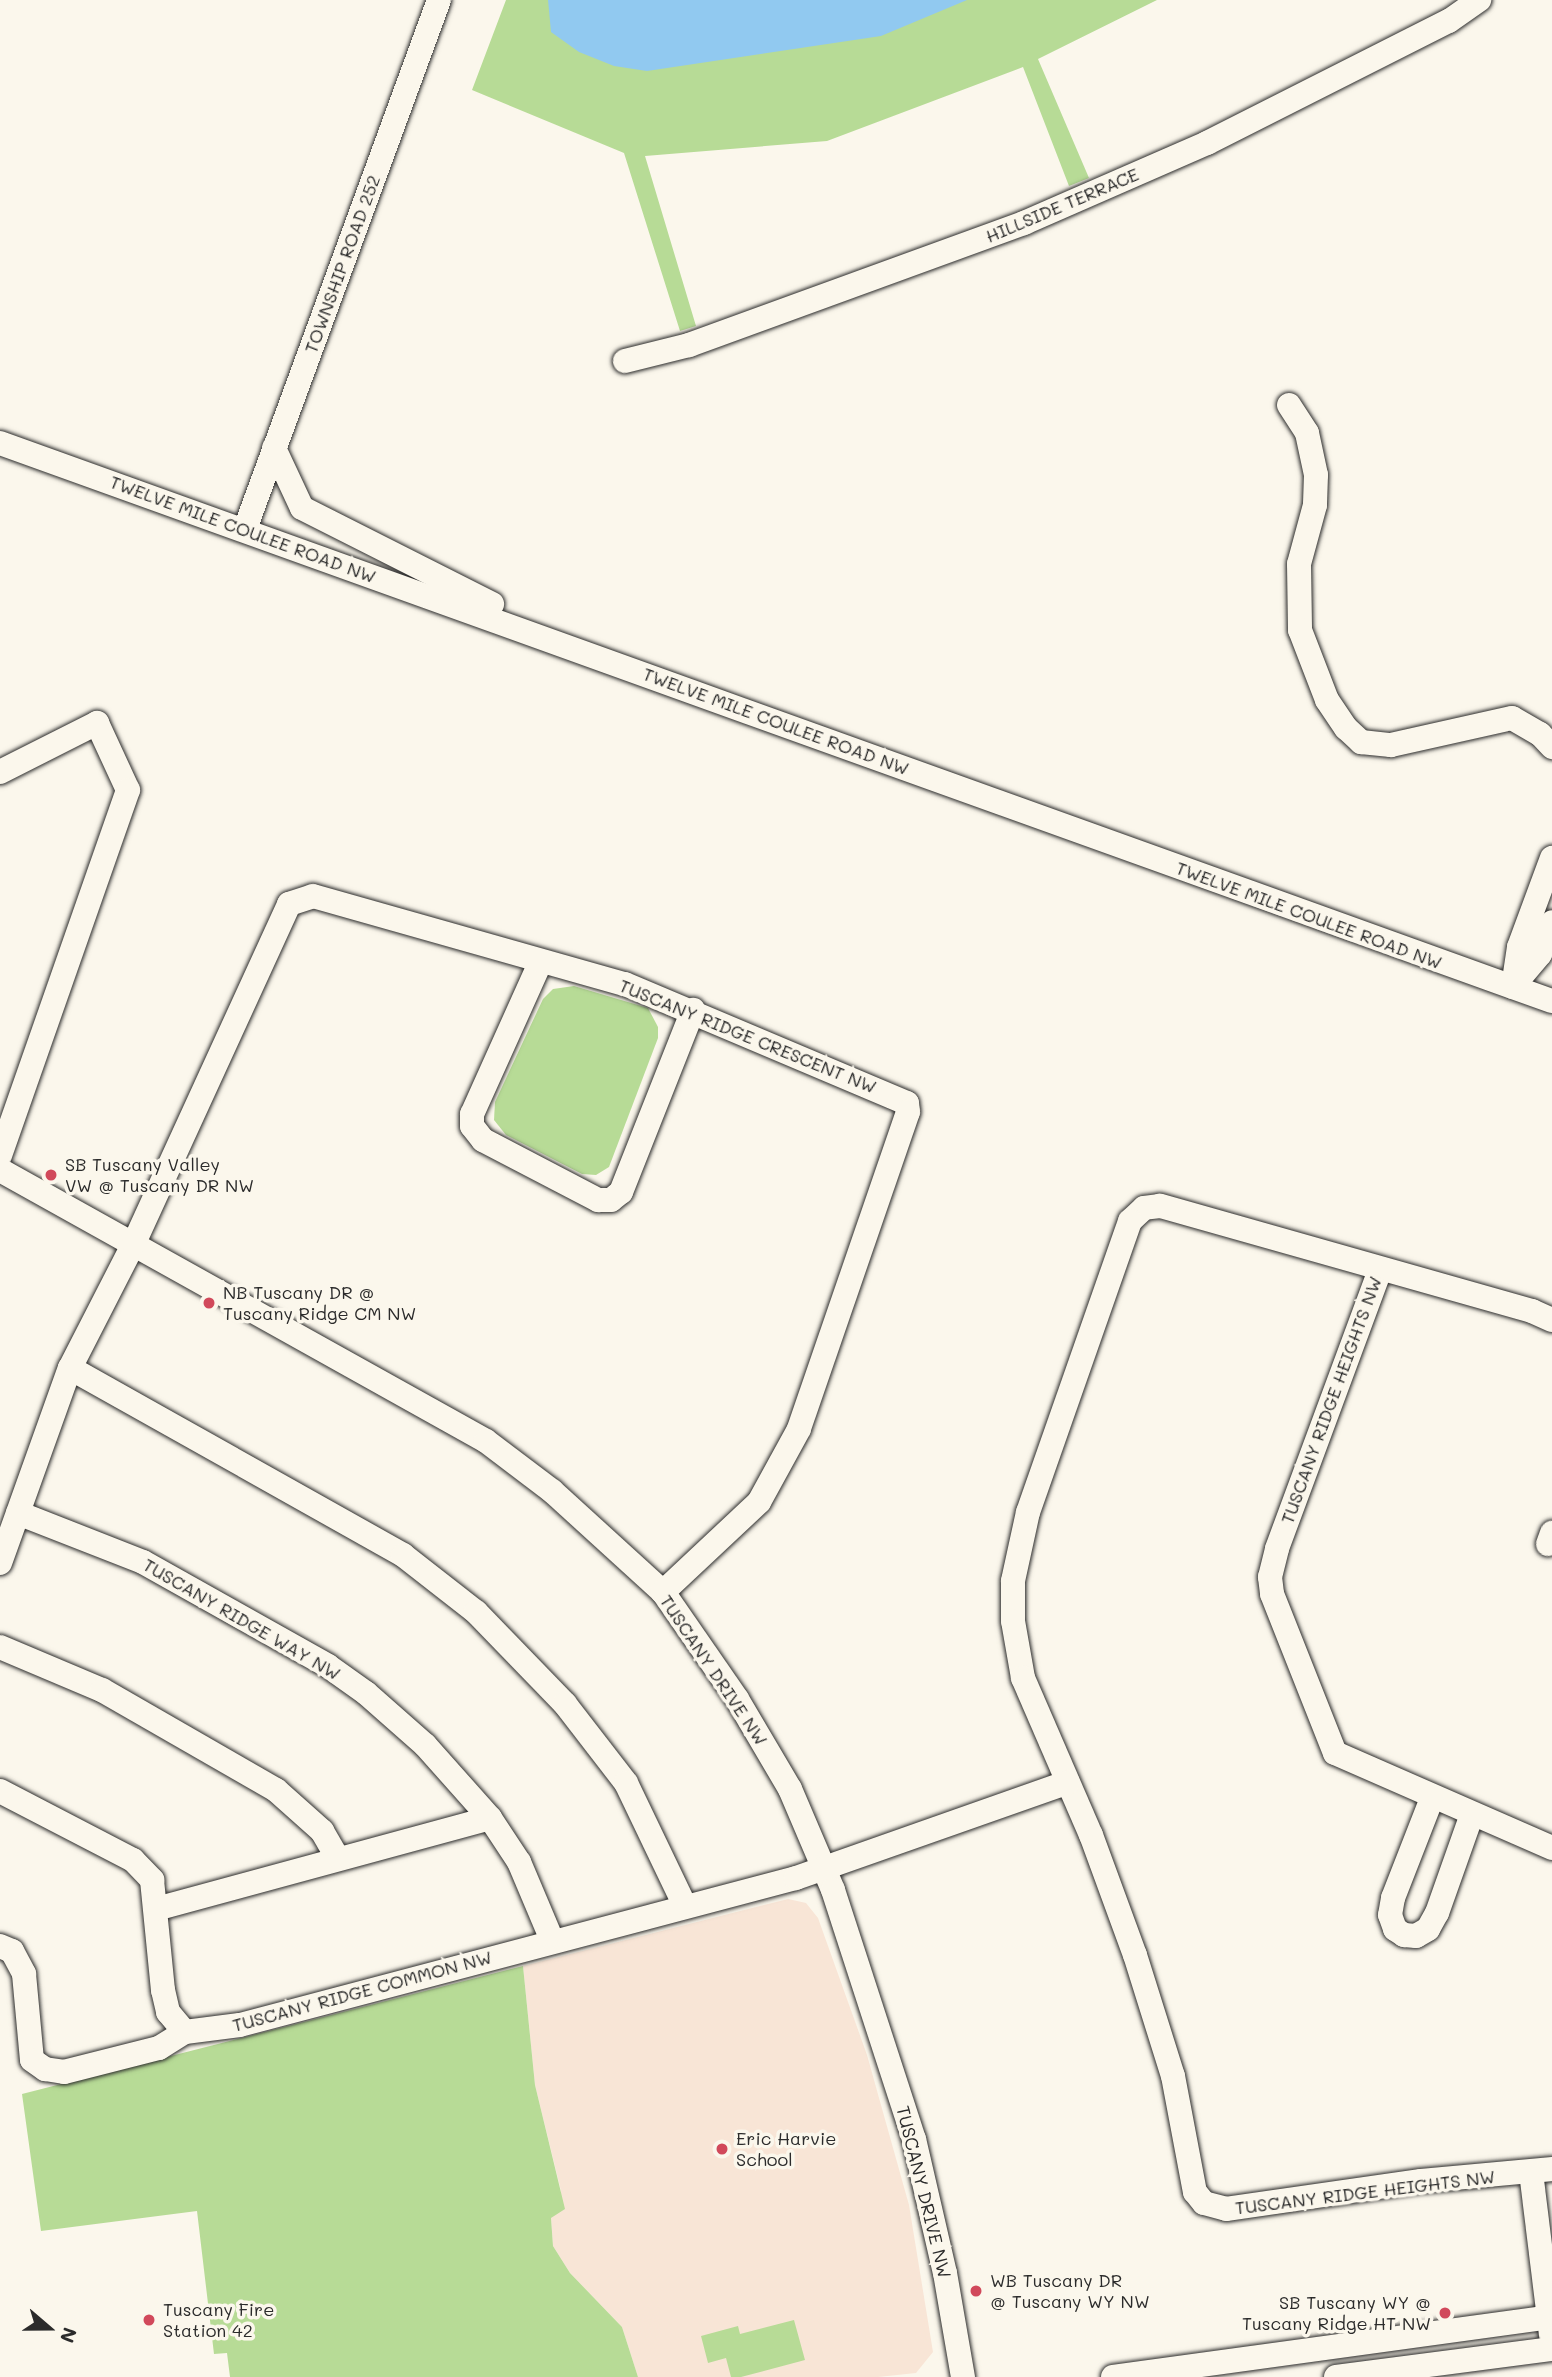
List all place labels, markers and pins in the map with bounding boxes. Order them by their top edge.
place label: SB Tuscany Valley VW @ Tuscany DR NW [65,1154,254,1196]
marker: SB Tuscany Valley VW @ Tuscany DR NW [43,1167,59,1183]
place label: NB Tuscany DR @ Tuscany Ridge CM NW [223,1282,416,1324]
marker: NB Tuscany DR @ Tuscany Ridge CM NW [201,1295,217,1311]
place label: Eric Harvie School [736,2128,836,2170]
marker: Eric Harvie School [714,2141,730,2157]
place label: WB Tuscany DR @ Tuscany WY NW [990,2270,1150,2312]
marker: WB Tuscany DR @ Tuscany WY NW [968,2283,984,2299]
place label: SB Tuscany WY @ Tuscany Ridge HT NW [1242,2292,1431,2334]
place label: Tuscany Fire Station 42 [163,2299,274,2342]
marker: SB Tuscany WY @ Tuscany Ridge HT NW [1437,2305,1453,2321]
marker: Tuscany Fire Station 42 [141,2312,157,2328]

